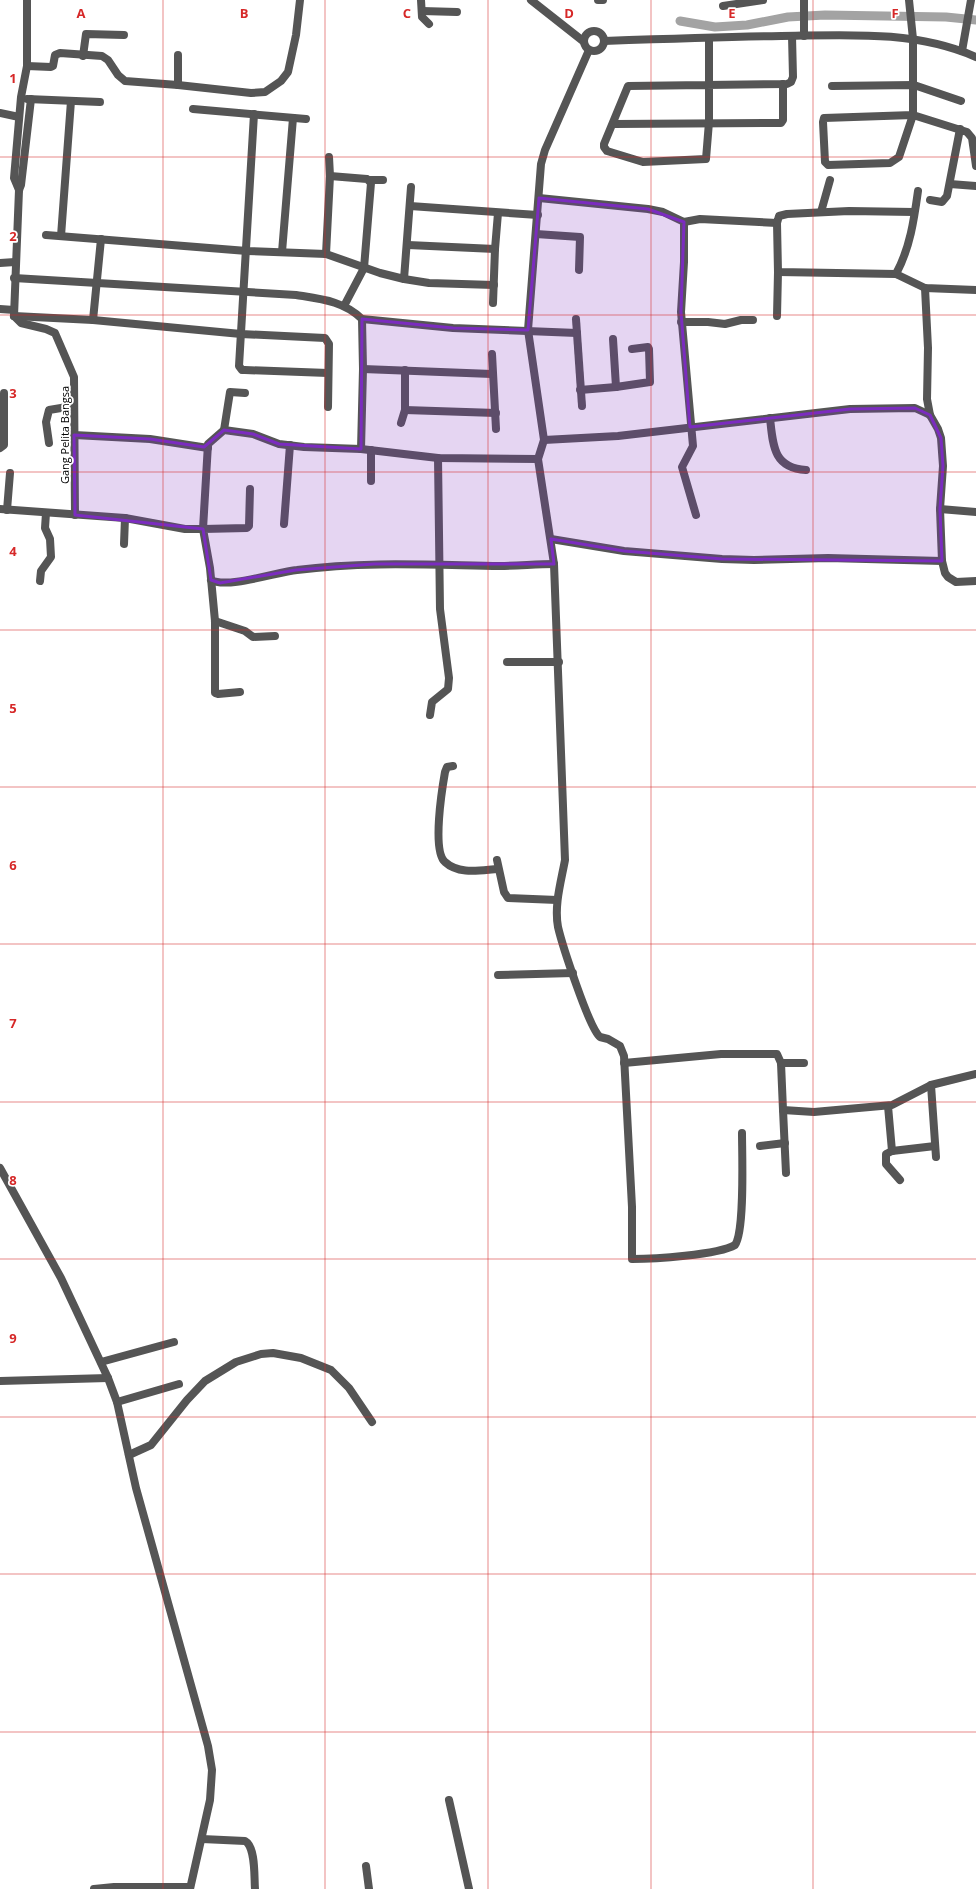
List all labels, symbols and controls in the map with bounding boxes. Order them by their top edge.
text: A [77,4,86,22]
text: B [240,4,249,22]
text: C [403,4,411,22]
text: D [564,4,574,22]
text: E [728,4,736,22]
text: F [891,4,899,22]
text: 1 [9,69,17,87]
text: 2 [9,227,17,245]
text: 3 [9,384,17,402]
street label: Gang Pelita Bangsa [57,386,72,484]
text: 4 [9,542,17,560]
text: 5 [9,699,17,717]
text: 6 [9,856,17,874]
text: 7 [9,1014,17,1032]
text: 8 [9,1171,17,1189]
text: 9 [9,1329,17,1347]

